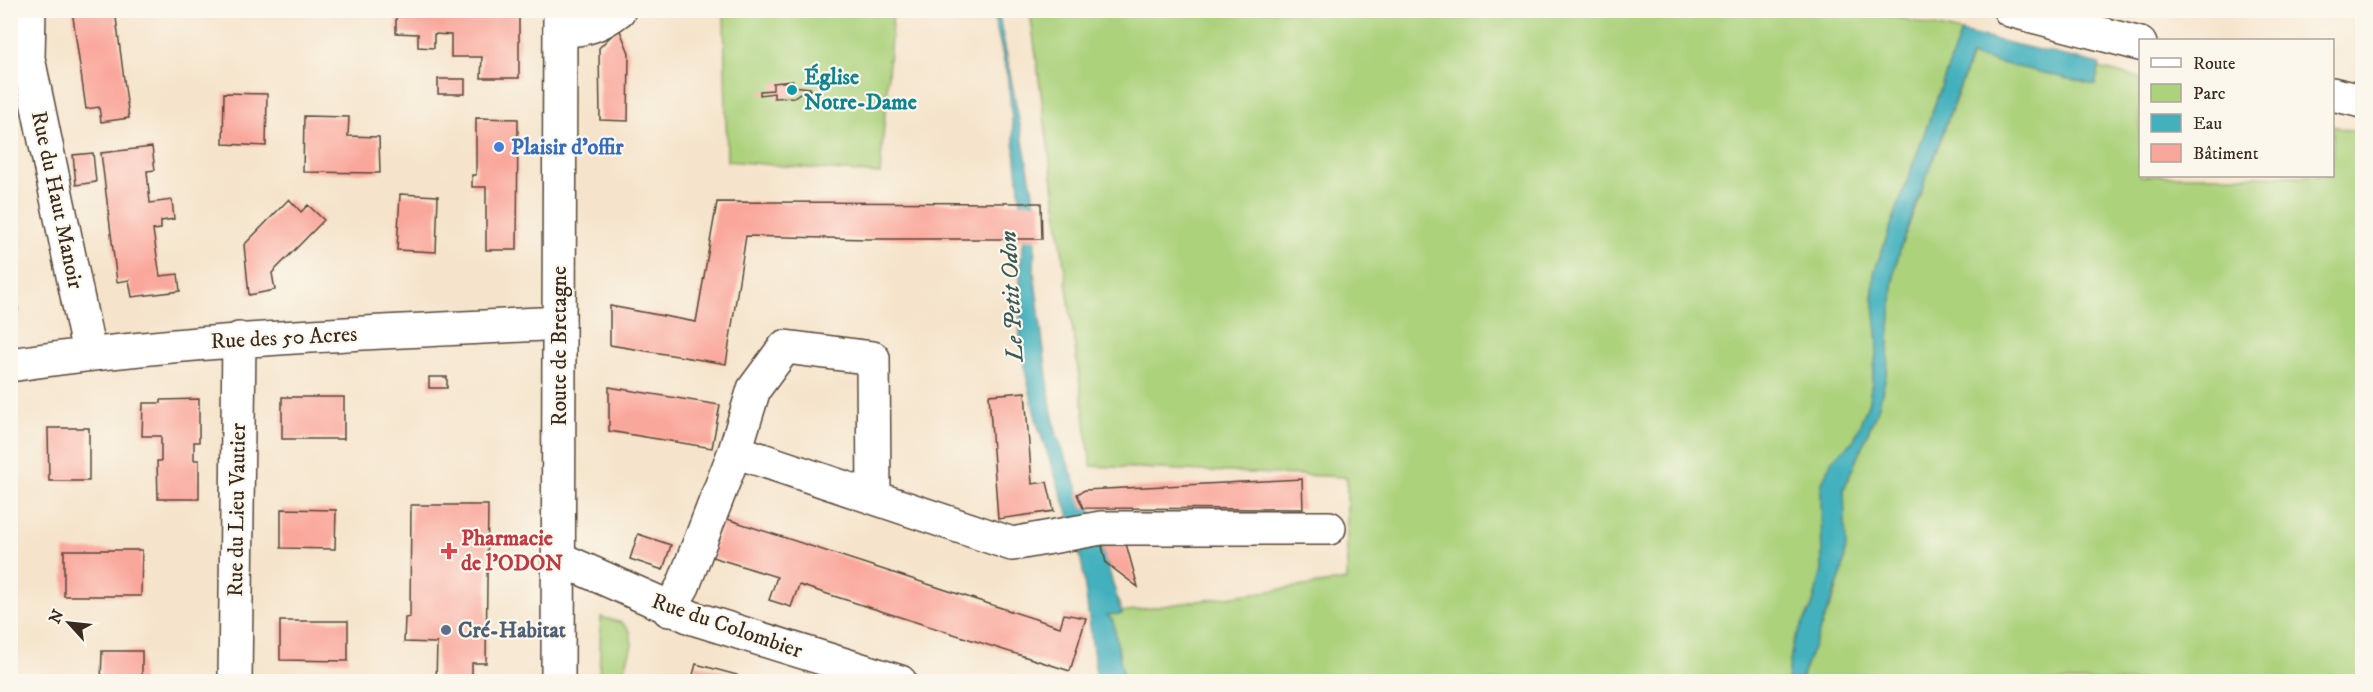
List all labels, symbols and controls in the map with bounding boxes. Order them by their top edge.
legend [2139,39,2334,177]
text: Route [2193,53,2236,75]
place label: Église Notre-Dame [804,63,917,116]
marker: Église Notre-Dame [785,83,799,97]
text: Parc [2193,83,2226,105]
street label: Rue du Haut Manoir [25,109,89,292]
text: Eau [2193,113,2222,135]
place label: Plaisir d'offir [511,134,624,161]
marker: Plaisir d'offir [492,140,506,154]
text: Bâtiment [2193,143,2259,165]
water label: Le Petit Odon [994,230,1031,364]
street label: Route de Bretagne [546,266,573,426]
street label: Rue des 50 Acres [210,321,358,355]
street label: Rue du Lieu Vautier [222,422,252,597]
place label: Pharmacie de l'ODON [461,525,563,577]
marker: Pharmacie de l'ODON [442,544,456,558]
street label: Rue du Colombier [648,588,807,665]
north arrow [39,593,99,653]
text: N [45,606,68,627]
place label: Cré-Habitat [458,617,566,644]
marker: Cré-Habitat [439,623,453,637]

